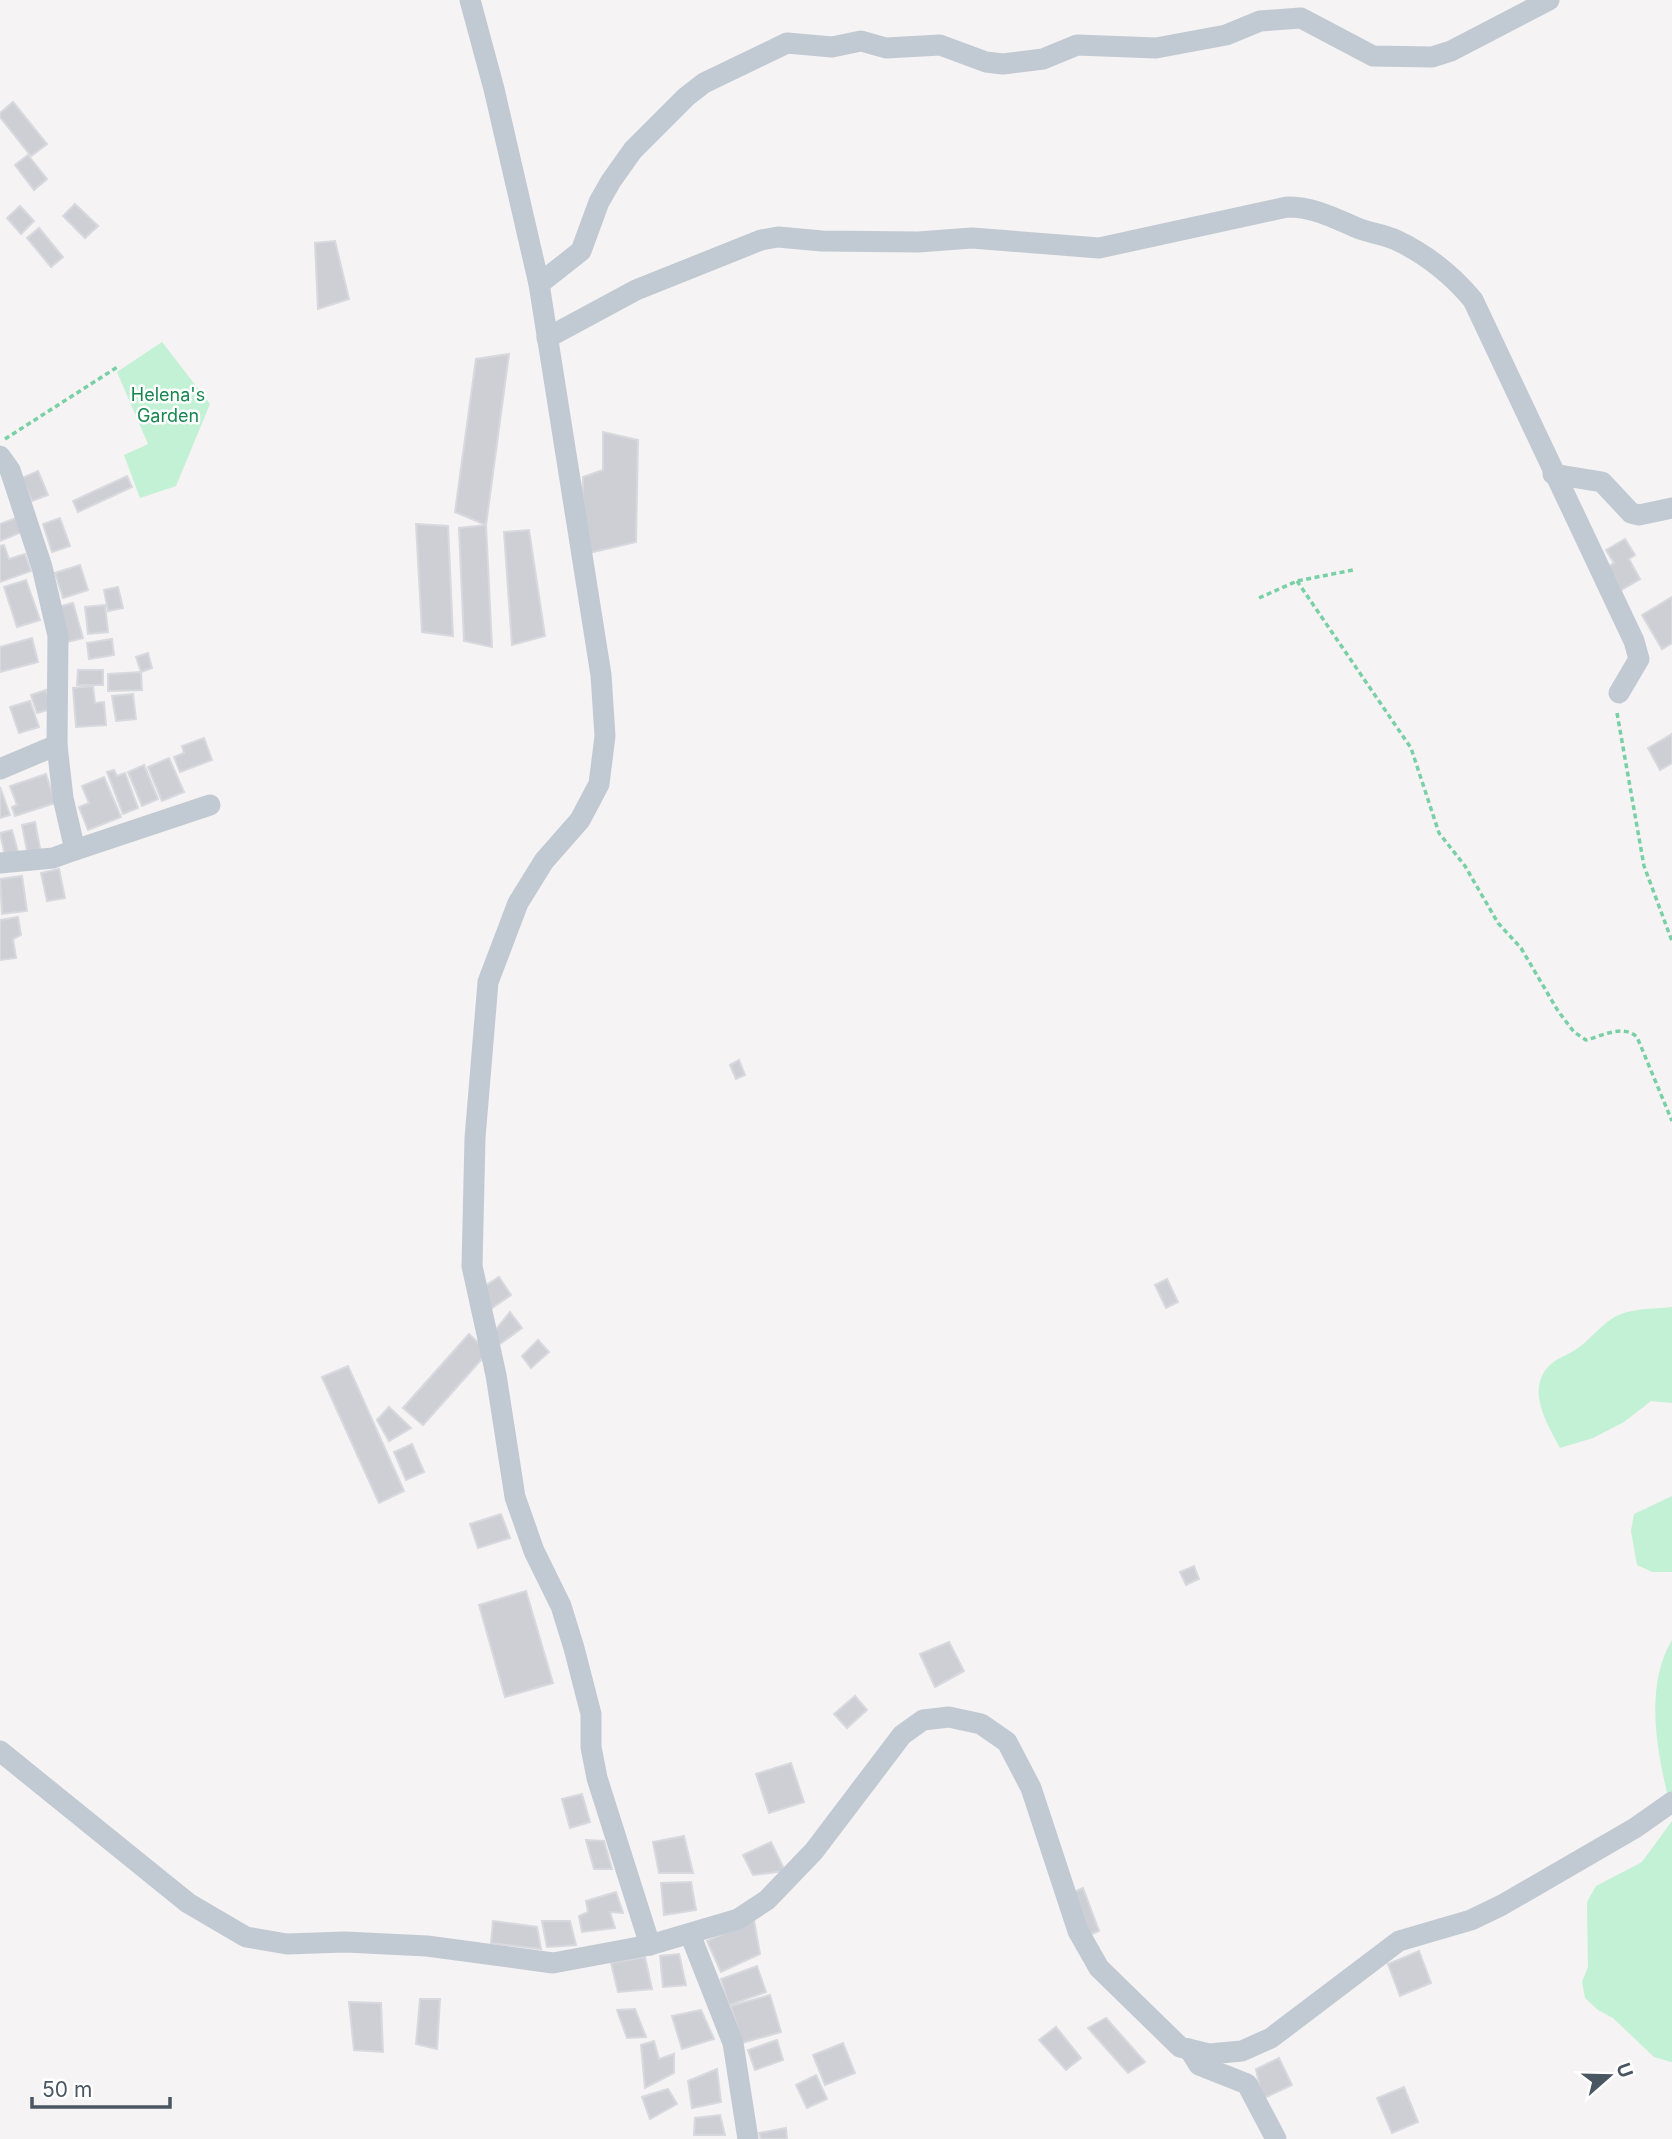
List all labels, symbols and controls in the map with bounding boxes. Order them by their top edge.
park label: Helena's Garden [131,384,205,426]
north arrow [1574,2041,1644,2111]
text: U [1611,2060,1638,2081]
scale bar [32,2066,170,2110]
text: 50 m [42,2077,92,2102]

